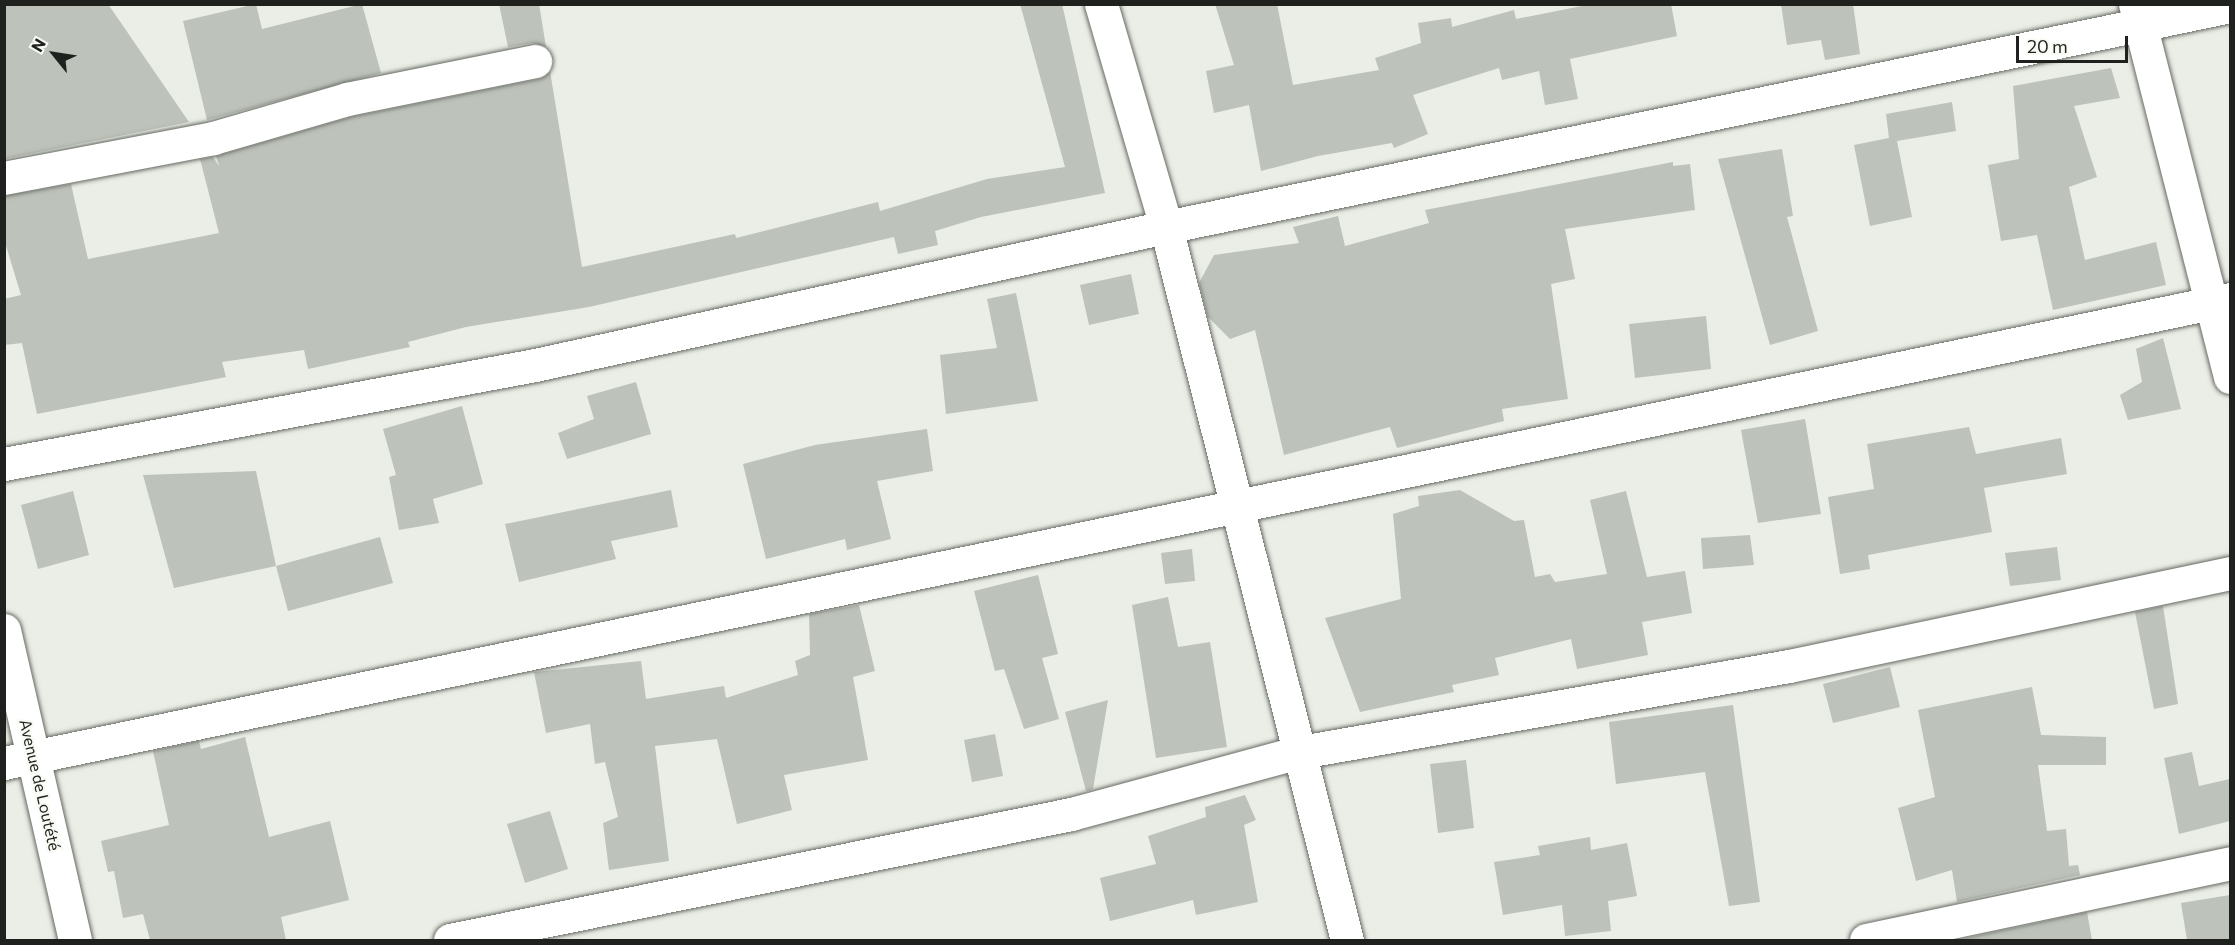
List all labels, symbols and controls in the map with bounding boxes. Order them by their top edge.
north arrow [24,24,84,84]
scale bar [2019,24,2132,62]
text: N [27,35,49,55]
text: 20 m [2027,35,2068,57]
street label: Avenue de Loutété [16,717,64,853]

